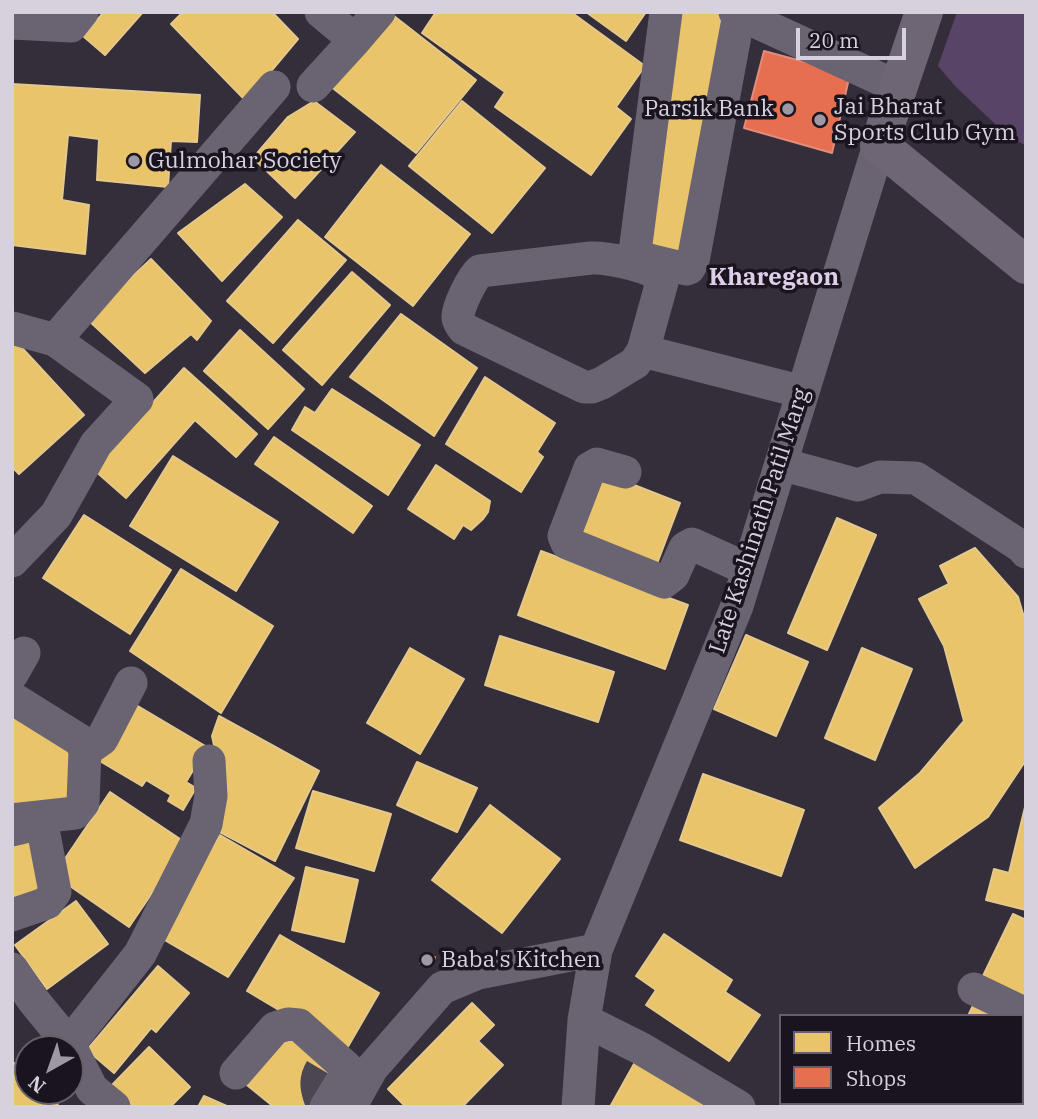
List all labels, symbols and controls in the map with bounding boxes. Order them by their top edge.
scale bar [800,14,910,58]
text: 20 m [809,26,859,54]
place label: Jai Bharat Sports Club Gym [834,93,1016,147]
place label: Parsik Bank [644,95,774,123]
marker: Parsik Bank [780,101,796,117]
marker: Jai Bharat Sports Club Gym [812,112,828,128]
place label: Gulmohar Society [148,147,342,175]
marker: Gulmohar Society [126,153,142,169]
district label: Kharegaon [709,264,839,292]
street label: Late Kashinath Patil Marg [704,385,816,657]
place label: Baba's Kitchen [441,946,601,974]
marker: Baba's Kitchen [419,952,435,968]
legend [779,1014,1024,1105]
text: Homes [846,1029,916,1057]
north arrow [14,1035,84,1105]
text: Shops [846,1064,906,1092]
text: N [23,1071,50,1099]

